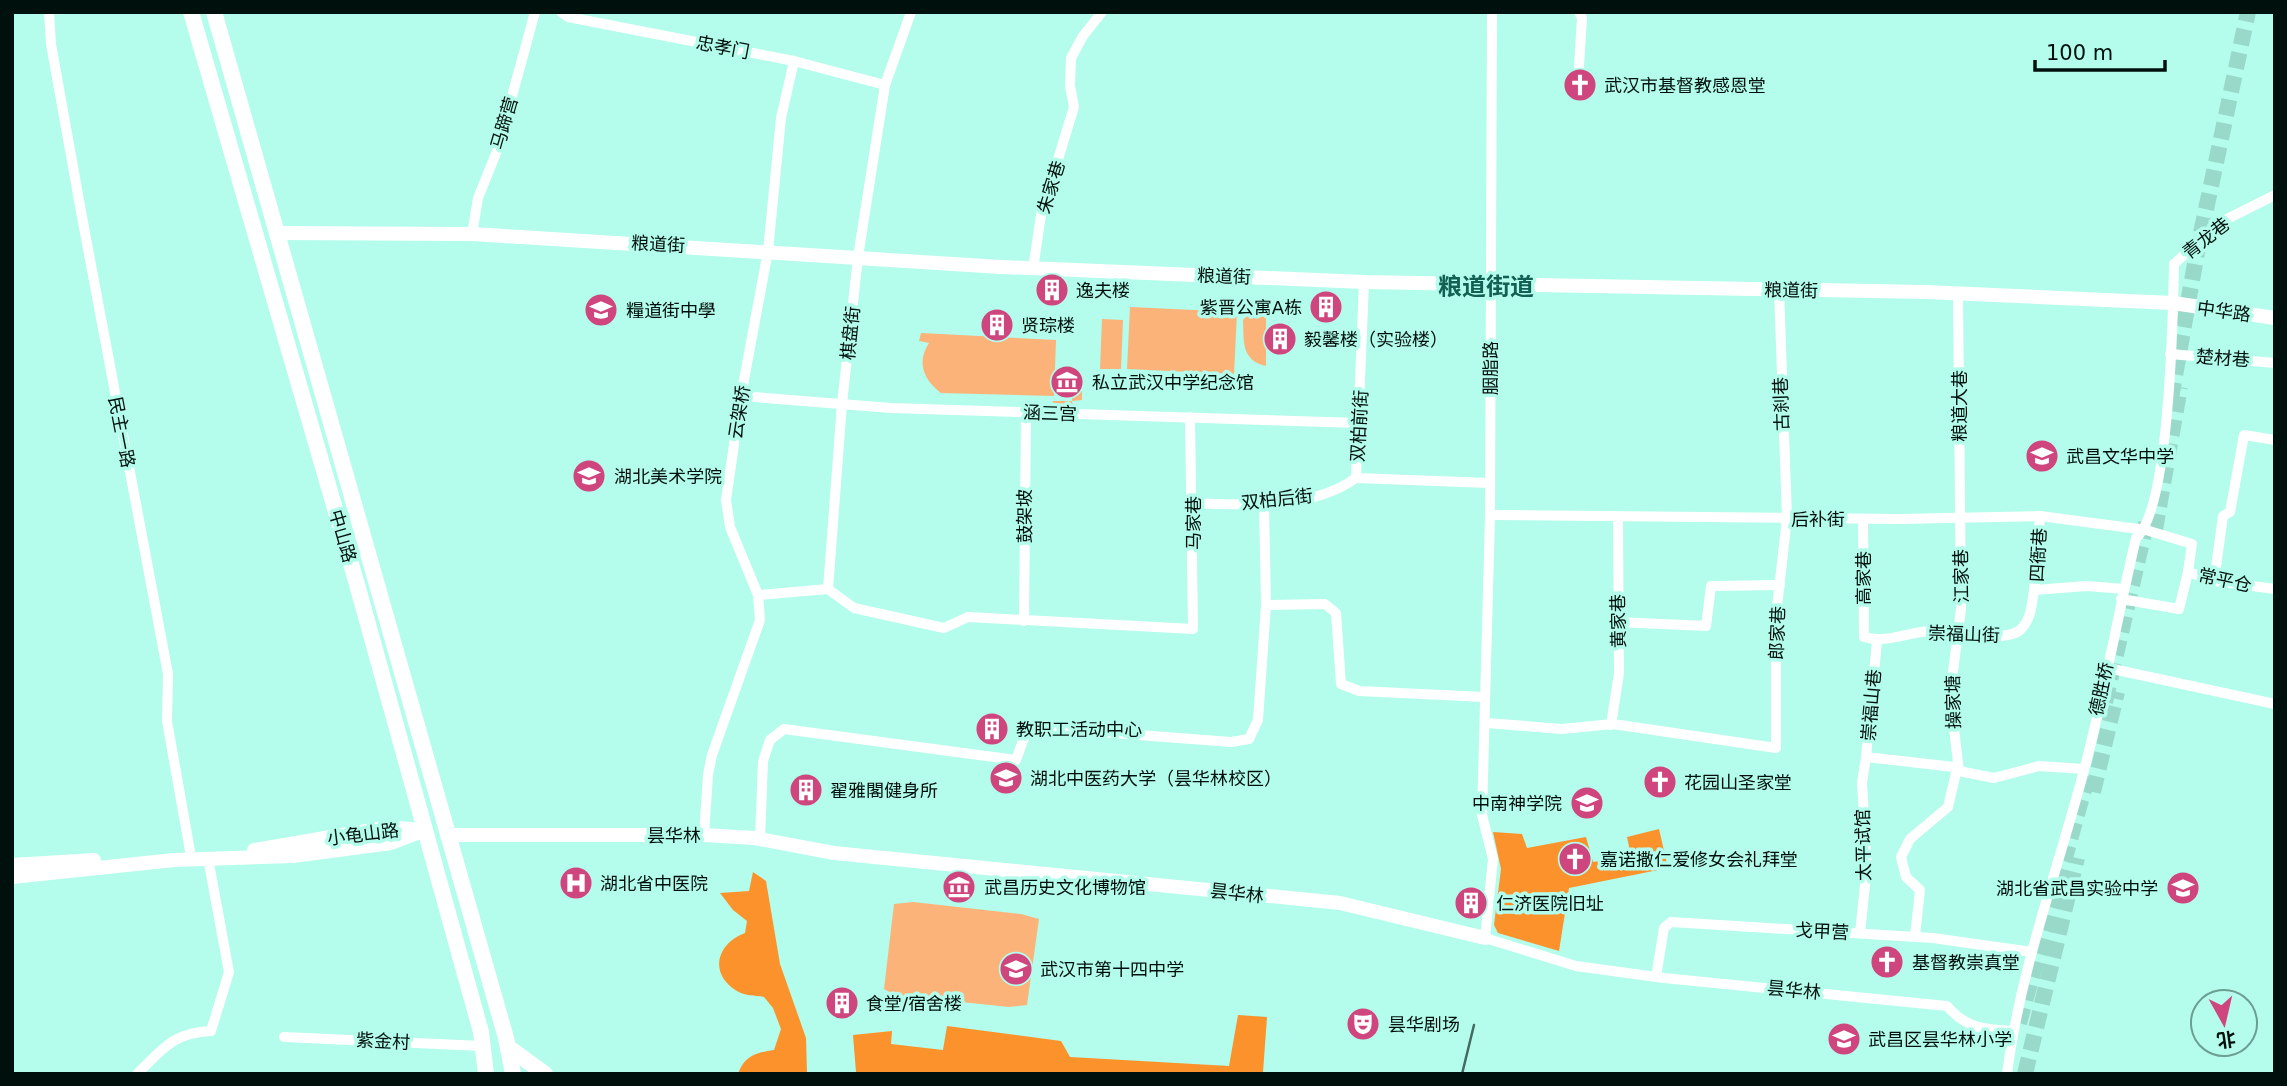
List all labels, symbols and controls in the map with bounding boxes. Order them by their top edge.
scale bar [2035,28,2164,72]
street label: 忠孝门 [694,32,752,62]
text: 100 m [2046,41,2113,65]
church icon: 武汉市基督教感恩堂 [1561,66,1599,104]
place label: 武汉市基督教感恩堂 [1604,75,1766,96]
street label: 马蹄营 [486,94,522,152]
street label: 朱家巷 [1033,158,1069,216]
street label: 青龙巷 [2178,213,2234,263]
street label: 粮道街 [630,232,686,256]
street label: 粮道街 [1197,265,1251,287]
building icon: 逸夫楼 [1033,271,1071,309]
district label: 粮道街道 [1438,273,1534,301]
street label: 粮道街 [1764,279,1818,301]
place label: 逸夫楼 [1076,280,1130,301]
building icon: 紫晋公寓A栋 [1307,288,1345,326]
school or university icon: 糧道街中學 [582,291,620,329]
place label: 紫晋公寓A栋 [1200,297,1302,318]
street label: 中华路 [2196,297,2252,325]
place label: 糧道街中學 [626,300,716,321]
street label: 棋盘街 [837,305,863,361]
building icon: 贤琮楼 [978,306,1016,344]
place label: 贤琮楼 [1021,315,1075,336]
building icon: 毅馨楼（实验楼） [1261,320,1299,358]
place label: 毅馨楼（实验楼） [1304,329,1448,350]
street label: 胭脂路 [1480,341,1501,395]
street label: 楚材巷 [2195,346,2251,370]
museum icon: 私立武汉中学纪念馆 [1048,363,1086,401]
street label: 粮道大巷 [1949,370,1970,442]
place label: 私立武汉中学纪念馆 [1092,372,1254,393]
street label: 古刹巷 [1770,377,1792,431]
street label: 云架桥 [724,384,754,440]
street label: 双柏前街 [1347,389,1371,463]
street label: 民主一路 [105,395,139,469]
street label: 涵三宫 [1023,402,1077,424]
school or university icon: 武昌文华中学 [2023,437,2061,475]
place label: 武昌文华中学 [2066,446,2174,467]
school or university icon: 湖北美术学院 [570,457,608,495]
place label: 湖北美术学院 [614,466,722,487]
street label: 双柏后街 [1240,485,1314,513]
street label: 鼓架坡 [1014,489,1035,543]
street label: 马家巷 [1183,496,1204,550]
street label: 中山路 [325,507,361,565]
street label: 后补街 [1791,509,1845,530]
street label: 四衙巷 [2026,527,2050,583]
street label: 江家巷 [1950,549,1972,603]
street label: 高家巷 [1853,551,1874,605]
street label: 常平仓 [2196,564,2254,596]
street label: 黄家巷 [1607,594,1629,648]
street label: 郎家巷 [1766,606,1788,660]
street label: 崇福山街 [1928,622,2000,646]
street label: 德胜桥 [2085,660,2117,718]
street label: 崇福山巷 [1857,668,1885,742]
street label: 操家塘 [1942,675,1964,729]
building icon: 教职工活动中心 [973,710,1011,748]
place label: 教职工活动中心 [1016,719,1142,740]
school or university icon: 湖北中医药大学（昙华林校区） [987,759,1025,797]
church icon: 花园山圣家堂 [1641,763,1679,801]
place label: 湖北中医药大学（昙华林校区） [1030,768,1282,789]
building icon: 翟雅閣健身所 [787,771,825,809]
place label: 花园山圣家堂 [1684,772,1792,793]
place label: 翟雅閣健身所 [830,780,938,801]
school or university icon: 中南神学院 [1568,784,1606,822]
place label: 中南神学院 [1472,793,1562,814]
street label: 太平试馆 [1852,809,1874,881]
street label: 小龟山路 [326,819,400,849]
street label: 昙华林 [647,825,701,846]
church icon: 嘉诺撒仁爱修女会礼拜堂 [1556,840,1594,878]
place label: 嘉诺撒仁爱修女会礼拜堂 [1600,849,1798,870]
hospital icon: 湖北省中医院 [557,864,595,902]
museum icon: 武昌历史文化博物馆 [940,868,978,906]
school or university icon: 湖北省武昌实验中学 [2164,869,2202,907]
place label: 湖北省中医院 [600,873,708,894]
place label: 武昌历史文化博物馆 [984,877,1146,898]
place label: 湖北省武昌实验中学 [1996,878,2158,899]
street label: 昙华林 [1209,880,1265,906]
building icon: 仁济医院旧址 [1452,884,1490,922]
place label: 仁济医院旧址 [1496,893,1604,914]
street label: 戈甲营 [1794,919,1850,943]
church icon: 基督教崇真堂 [1868,943,1906,981]
school or university icon: 武汉市第十四中学 [997,950,1035,988]
place label: 基督教崇真堂 [1912,952,2020,973]
place label: 武汉市第十四中学 [1040,959,1184,980]
street label: 昙华林 [1766,977,1822,1003]
building icon: 食堂/宿舍楼 [823,984,861,1022]
north arrow [2189,988,2259,1058]
place label: 食堂/宿舍楼 [866,993,962,1014]
theatre icon: 昙华剧场 [1344,1005,1382,1043]
place label: 昙华剧场 [1388,1014,1460,1035]
school or university icon: 武昌区昙华林小学 [1825,1020,1863,1058]
text: 北 [2215,1028,2237,1052]
street label: 紫金村 [355,1029,411,1053]
place label: 武昌区昙华林小学 [1868,1029,2012,1050]

